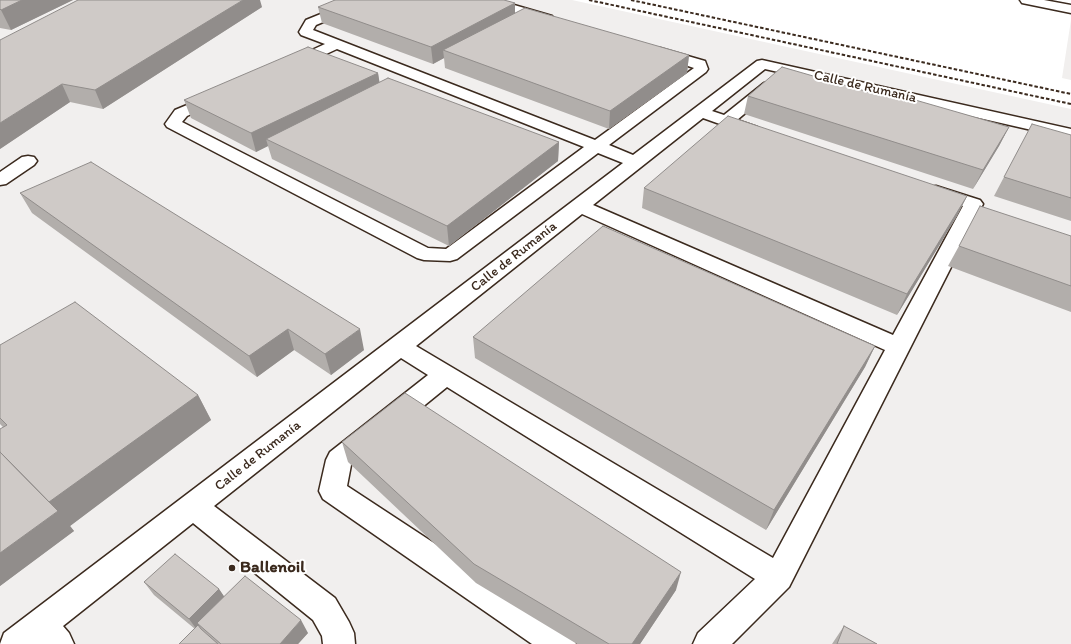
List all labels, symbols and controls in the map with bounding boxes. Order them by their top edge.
street label: Calle de Rumanía [812,67,918,107]
street label: Calle de Rumanía [468,218,560,296]
street label: Calle de Rumanía [212,417,304,495]
place label: Ballenoil [240,558,305,578]
marker: Ballenoil [227,563,237,573]

